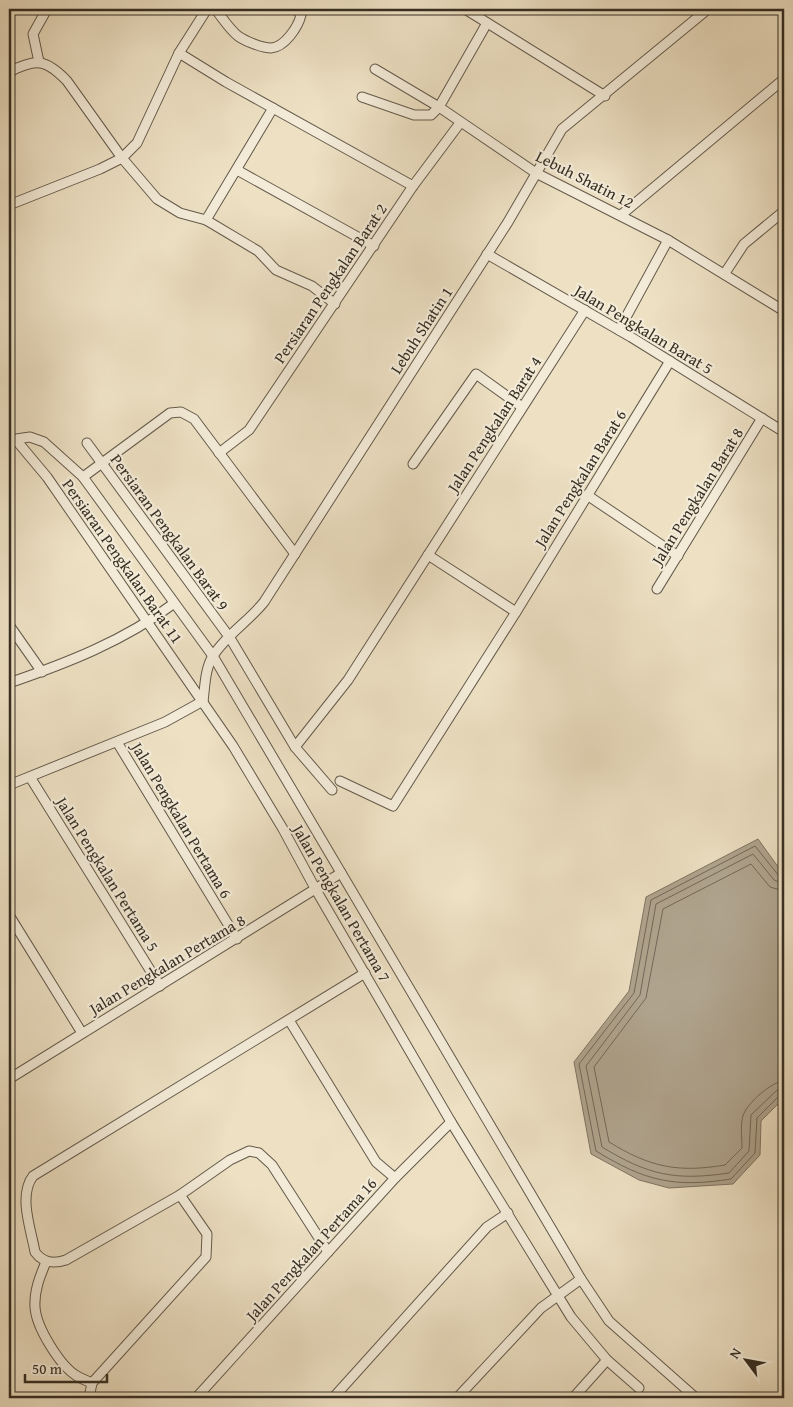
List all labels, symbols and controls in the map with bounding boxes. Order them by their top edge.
street label: Lebuh Shatin 12 [532,144,638,214]
street label: Persiaran Pengkalan Barat 2 [267,198,393,368]
street label: Jalan Pengkalan Barat 5 [568,277,718,380]
street label: Lebuh Shatin 1 [384,282,458,378]
street label: Jalan Pengkalan Barat 4 [440,351,547,498]
street label: Jalan Pengkalan Barat 6 [527,404,632,553]
street label: Jalan Pengkalan Barat 8 [644,422,749,571]
street label: Persiaran Pengkalan Barat 9 [105,449,235,616]
street label: Persiaran Pengkalan Barat 11 [57,474,189,648]
street label: Jalan Pengkalan Pertama 6 [125,736,238,903]
street label: Jalan Pengkalan Pertama 5 [50,790,165,956]
street label: Jalan Pengkalan Pertama 7 [286,818,397,986]
street label: Jalan Pengkalan Pertama 8 [83,908,250,1021]
street label: Jalan Pengkalan Pertama 16 [239,1172,382,1328]
north arrow [720,1334,770,1384]
text: N [724,1343,746,1362]
scale bar [25,1352,108,1384]
text: 50 m [32,1358,63,1379]

